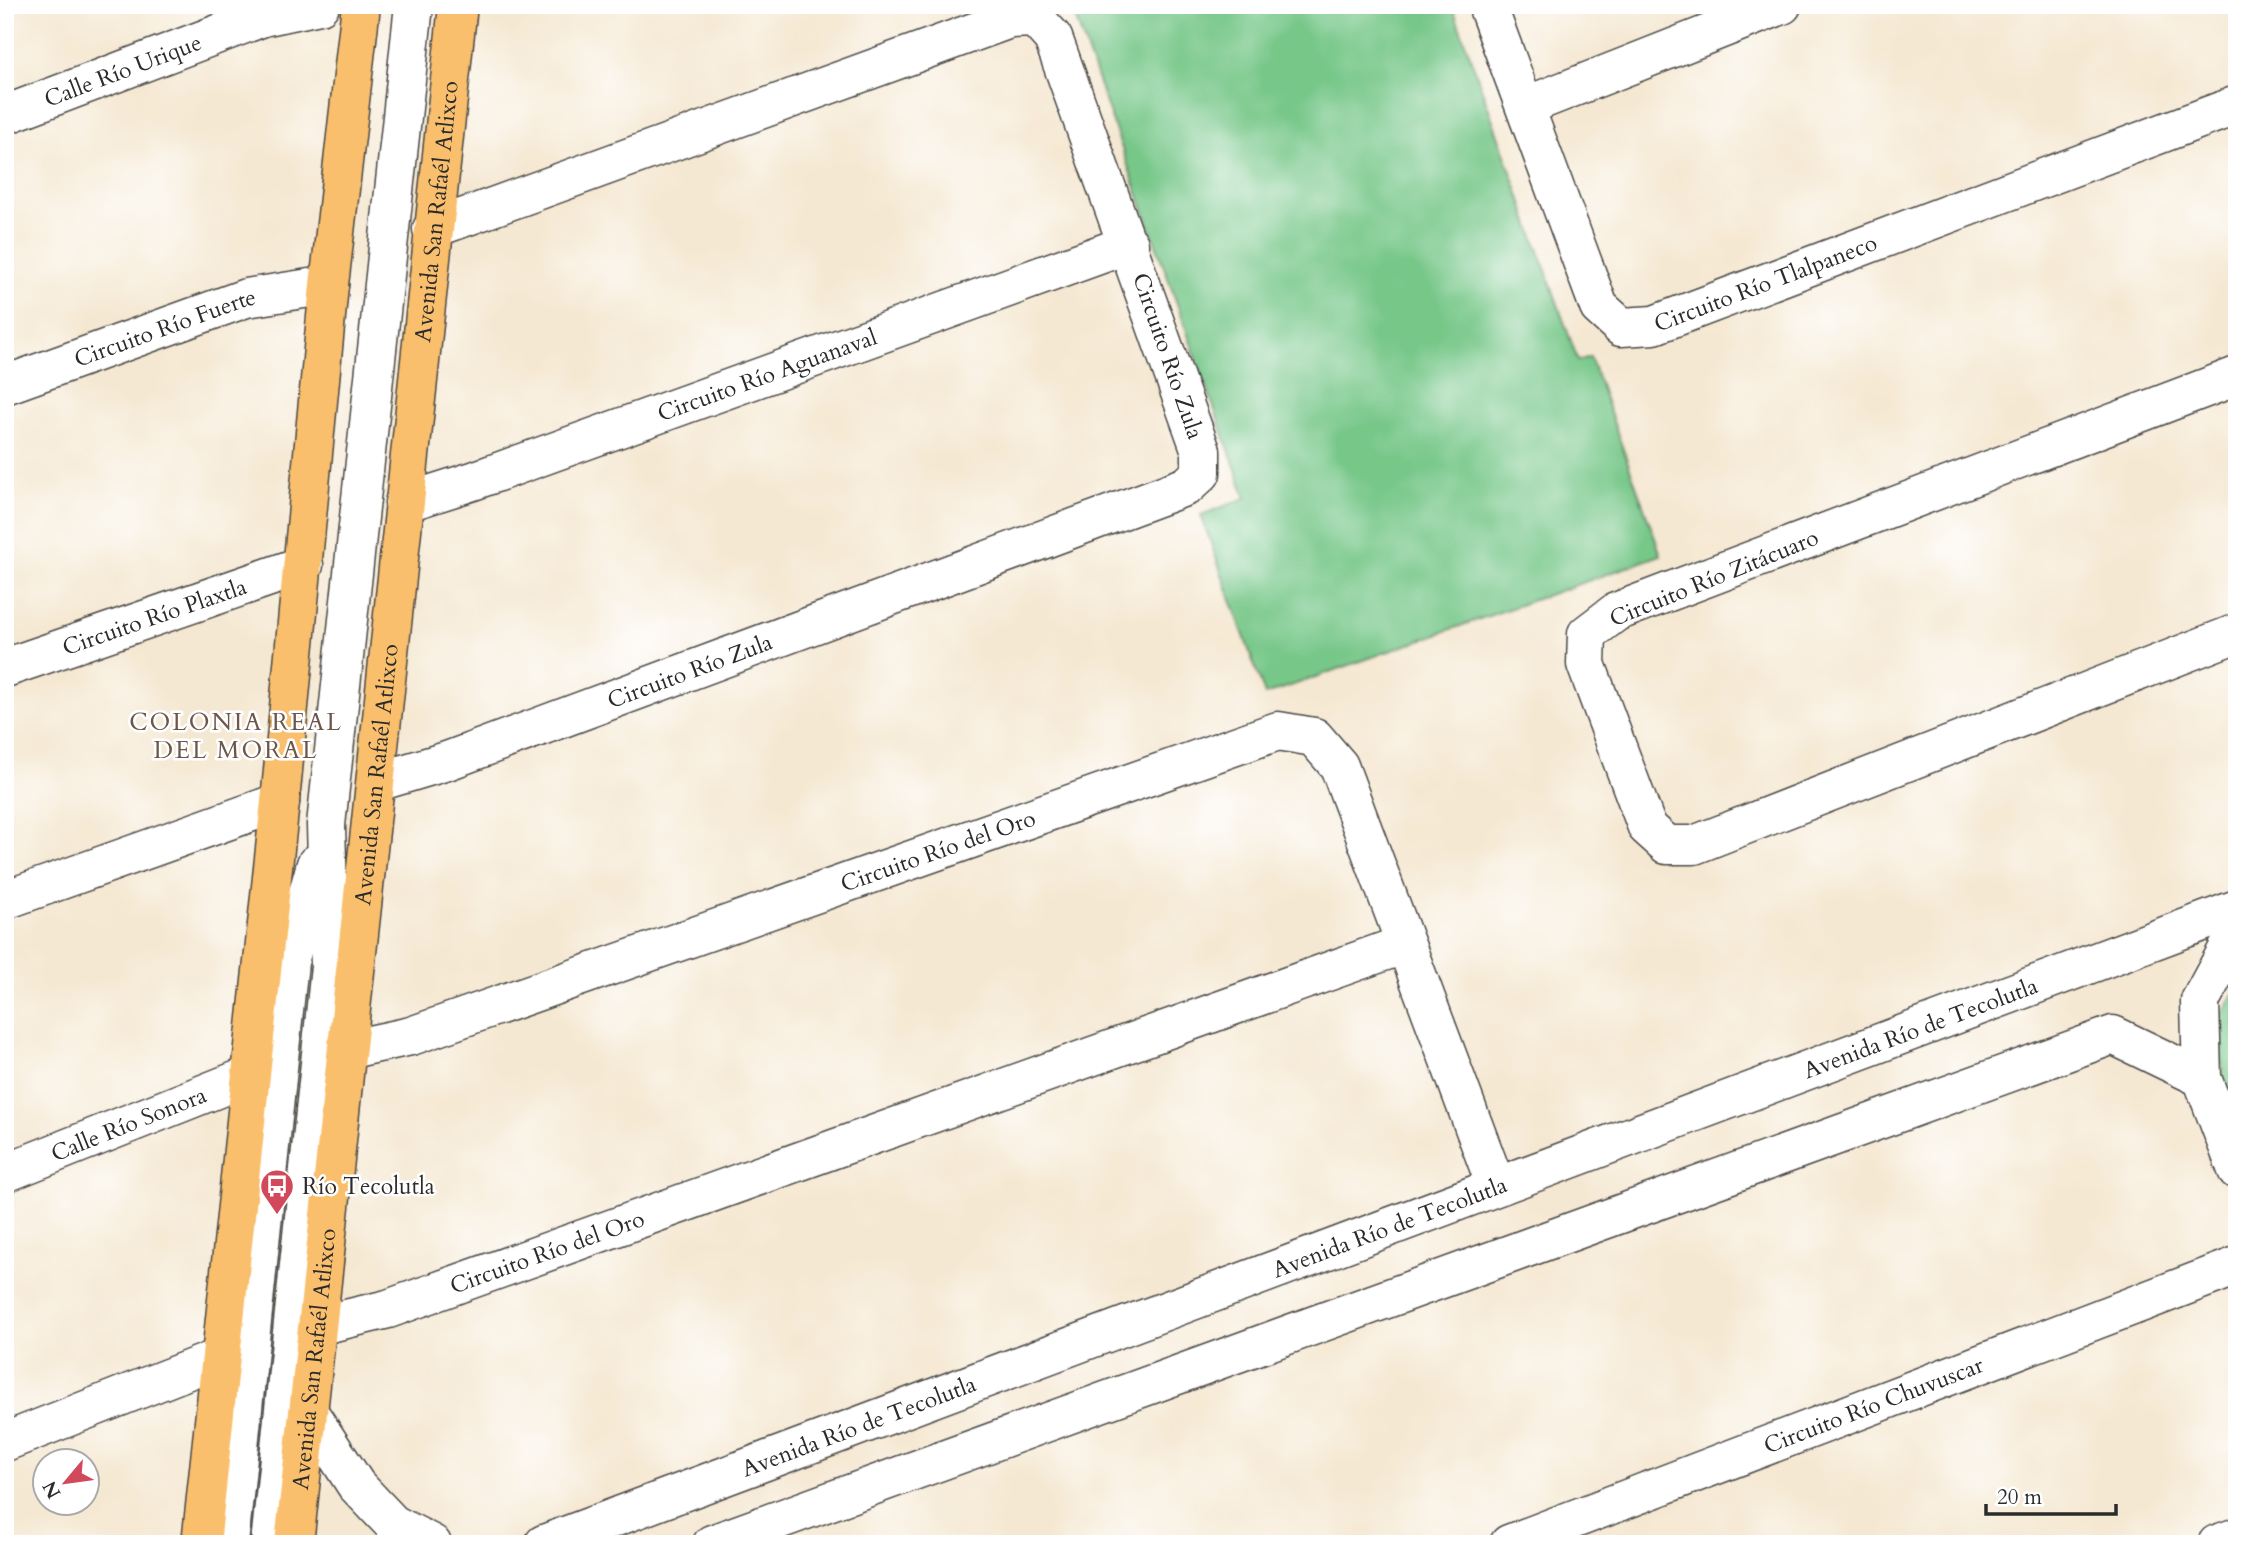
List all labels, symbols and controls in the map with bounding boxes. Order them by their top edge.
street label: Calle Río Urique [40,26,206,114]
street label: Avenida San Rafaél Atlixco [407,79,465,344]
street label: Circuito Río Tlalpaneco [1649,227,1881,339]
street label: Circuito Río Zula [1125,269,1211,443]
street label: Circuito Río Fuerte [70,281,258,374]
street label: Circuito Río Aguanaval [653,321,881,429]
street label: Circuito Río Zitácuaro [1605,522,1823,634]
street label: Circuito Río Plaxtla [58,570,251,663]
street label: Circuito Río Zula [603,626,777,716]
street label: Avenida San Rafaél Atlixco [347,642,405,907]
district label: COLONIA REAL DEL MORAL [129,706,343,767]
street label: Circuito Río del Oro [836,802,1039,899]
street label: Avenida Río de Tecolutla [1799,970,2042,1086]
street label: Calle Río Sonora [46,1079,211,1169]
bus stop icon: Río Tecolutla [258,1167,296,1216]
street label: Avenida Río de Tecolutla [1268,1169,1511,1285]
place label: Río Tecolutla [302,1171,435,1202]
street label: Circuito Río del Oro [446,1203,649,1301]
street label: Avenida San Rafaél Atlixco [284,1227,343,1491]
street label: Circuito Río Chuvuscar [1759,1349,1988,1461]
street label: Avenida Río de Tecolutla [737,1368,980,1484]
north arrow [32,1448,102,1518]
scale bar [1986,1472,2116,1516]
text: N [36,1476,67,1503]
text: 20 m [1997,1483,2042,1512]

